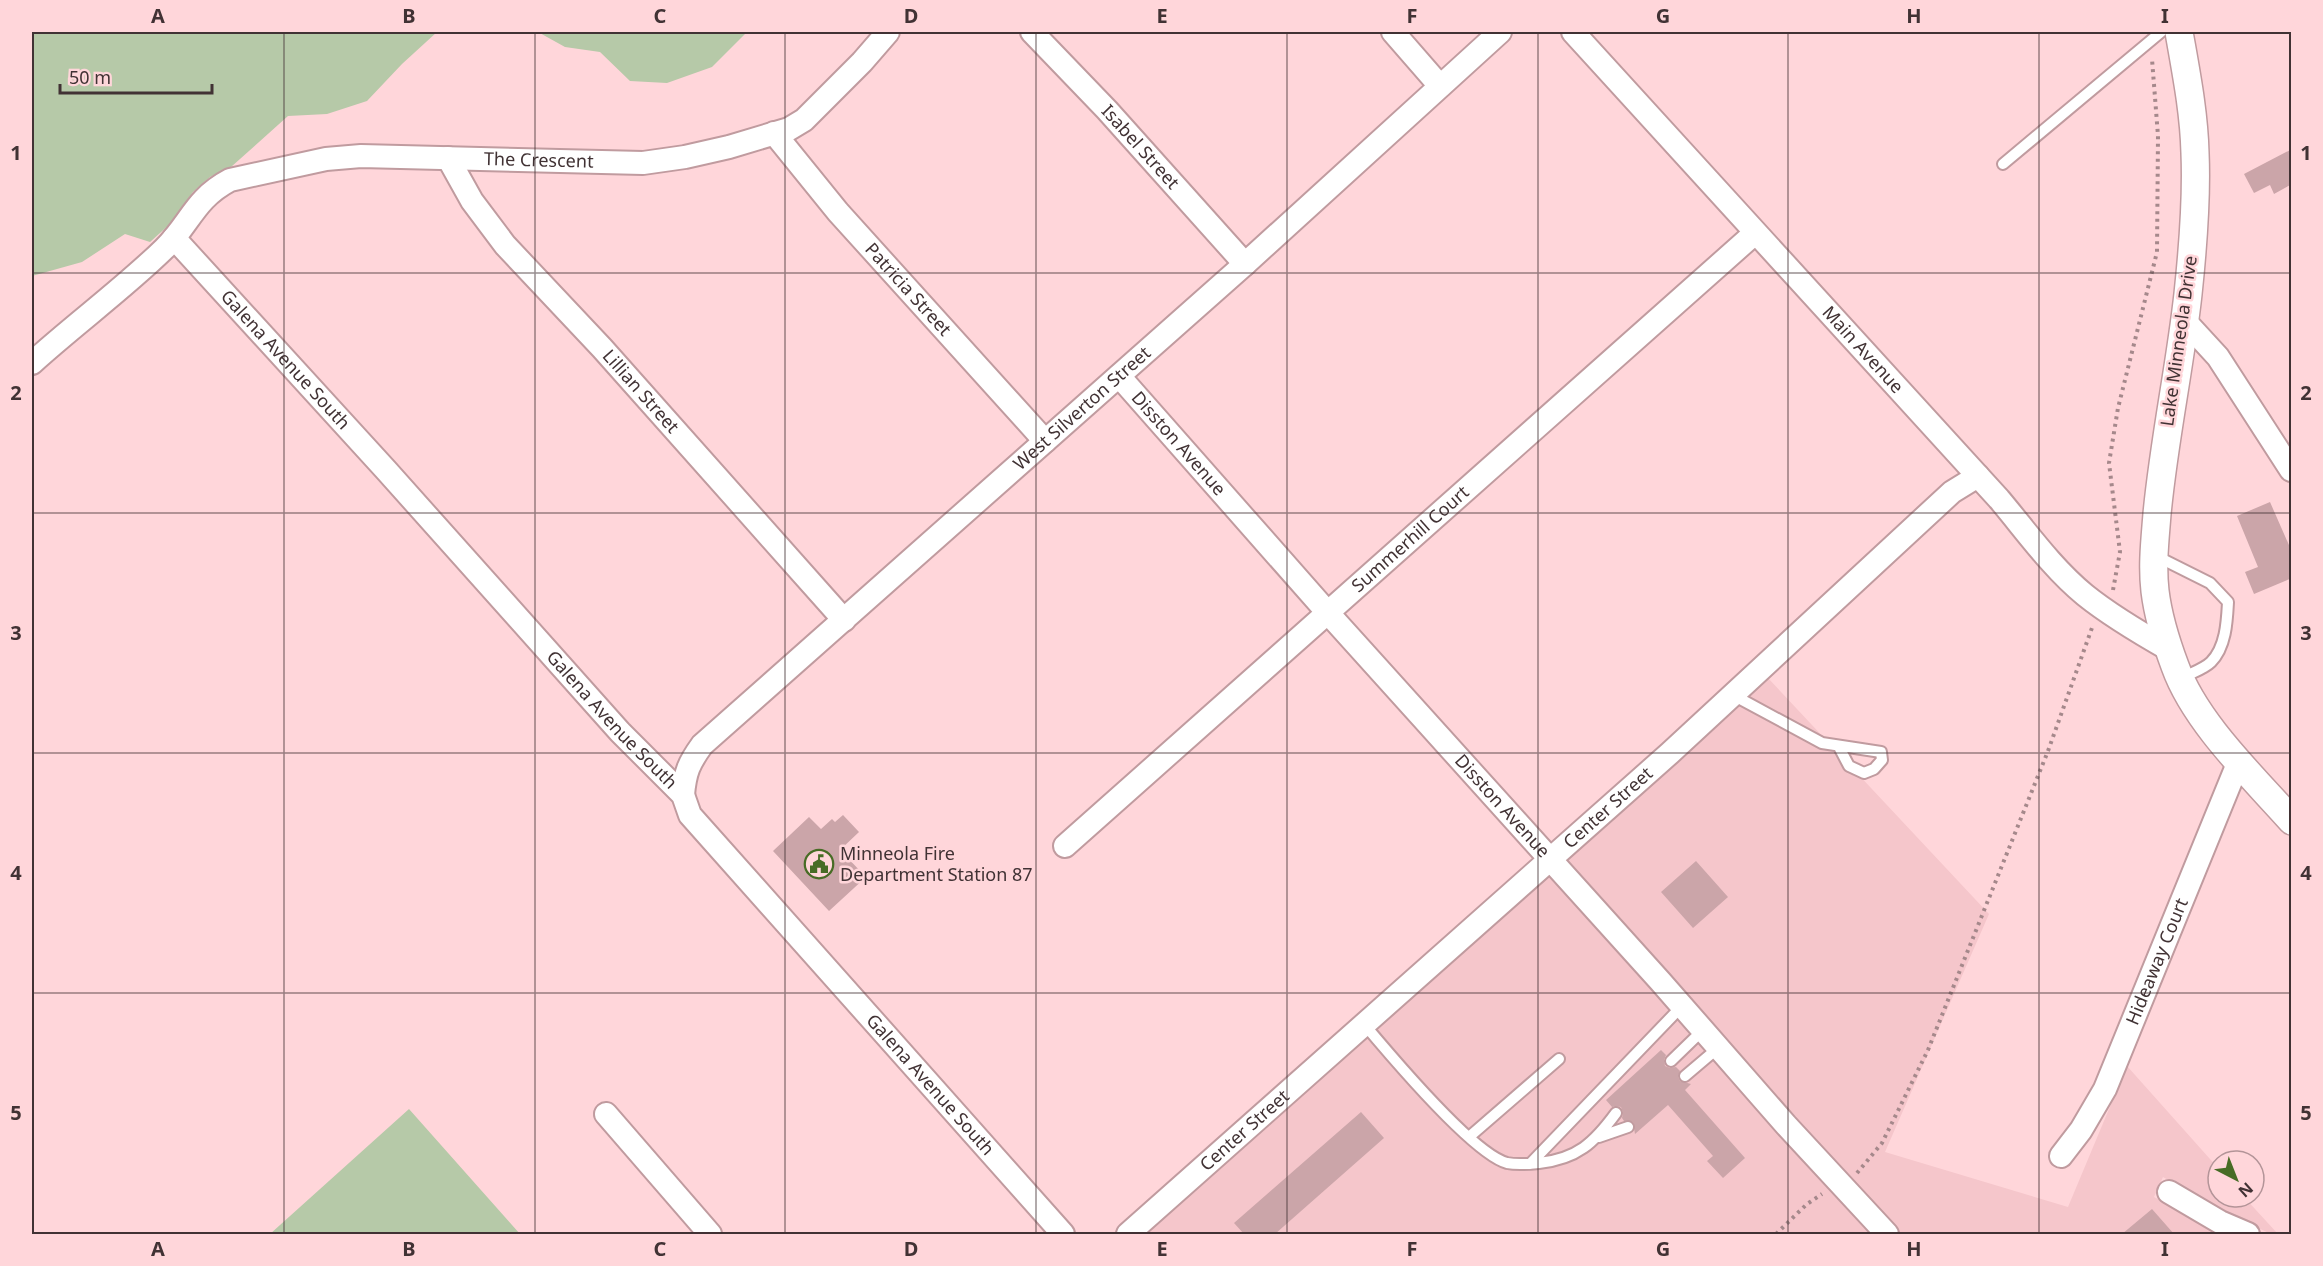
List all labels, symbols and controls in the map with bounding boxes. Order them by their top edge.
text: A [151,2,165,29]
text: B [402,2,416,29]
text: C [654,2,667,29]
text: D [904,2,918,29]
text: E [1156,2,1168,29]
text: F [1407,2,1417,29]
text: G [1656,2,1670,29]
text: H [1906,2,1922,29]
text: I [2161,2,2169,29]
scale bar [60,57,212,95]
text: 50 m [69,65,111,89]
street label: Isabel Street [1097,99,1186,194]
text: 1 [10,139,22,166]
text: 1 [2300,139,2312,166]
street label: The Crescent [484,146,594,173]
street label: Patricia Street [860,237,957,341]
street label: Lake Minneola Drive [2154,254,2202,428]
street label: Galena Avenue South [216,284,356,434]
street label: Main Avenue [1818,300,1910,398]
street label: West Silverton Street [1008,340,1155,475]
street label: Lillian Street [598,344,685,438]
text: 2 [10,379,22,406]
text: 2 [2300,379,2312,406]
street label: Disston Avenue [1127,386,1232,500]
street label: Summerhill Court [1346,479,1474,597]
text: 3 [10,619,22,646]
text: 3 [2300,619,2312,646]
street label: Galena Avenue South [542,645,683,794]
street label: Disston Avenue [1450,749,1556,862]
street label: Center Street [1558,761,1658,853]
place label: Minneola Fire Department Station 87 [840,841,1033,886]
public building icon: Minneola Fire Department Station 87 [803,848,835,880]
text: 4 [10,859,22,886]
text: 4 [2300,859,2312,886]
street label: Hideaway Court [2120,894,2193,1028]
street label: Galena Avenue South [862,1008,1000,1160]
street label: Center Street [1194,1083,1294,1176]
text: 5 [10,1099,22,1126]
text: 5 [2300,1099,2312,1126]
north arrow [2206,1149,2266,1209]
text: N [2234,1178,2258,1203]
text: A [151,1235,165,1262]
text: B [402,1235,416,1262]
text: C [654,1235,667,1262]
text: D [904,1235,918,1262]
text: E [1156,1235,1168,1262]
text: F [1407,1235,1417,1262]
text: G [1656,1235,1670,1262]
text: H [1906,1235,1922,1262]
text: I [2161,1235,2169,1262]

